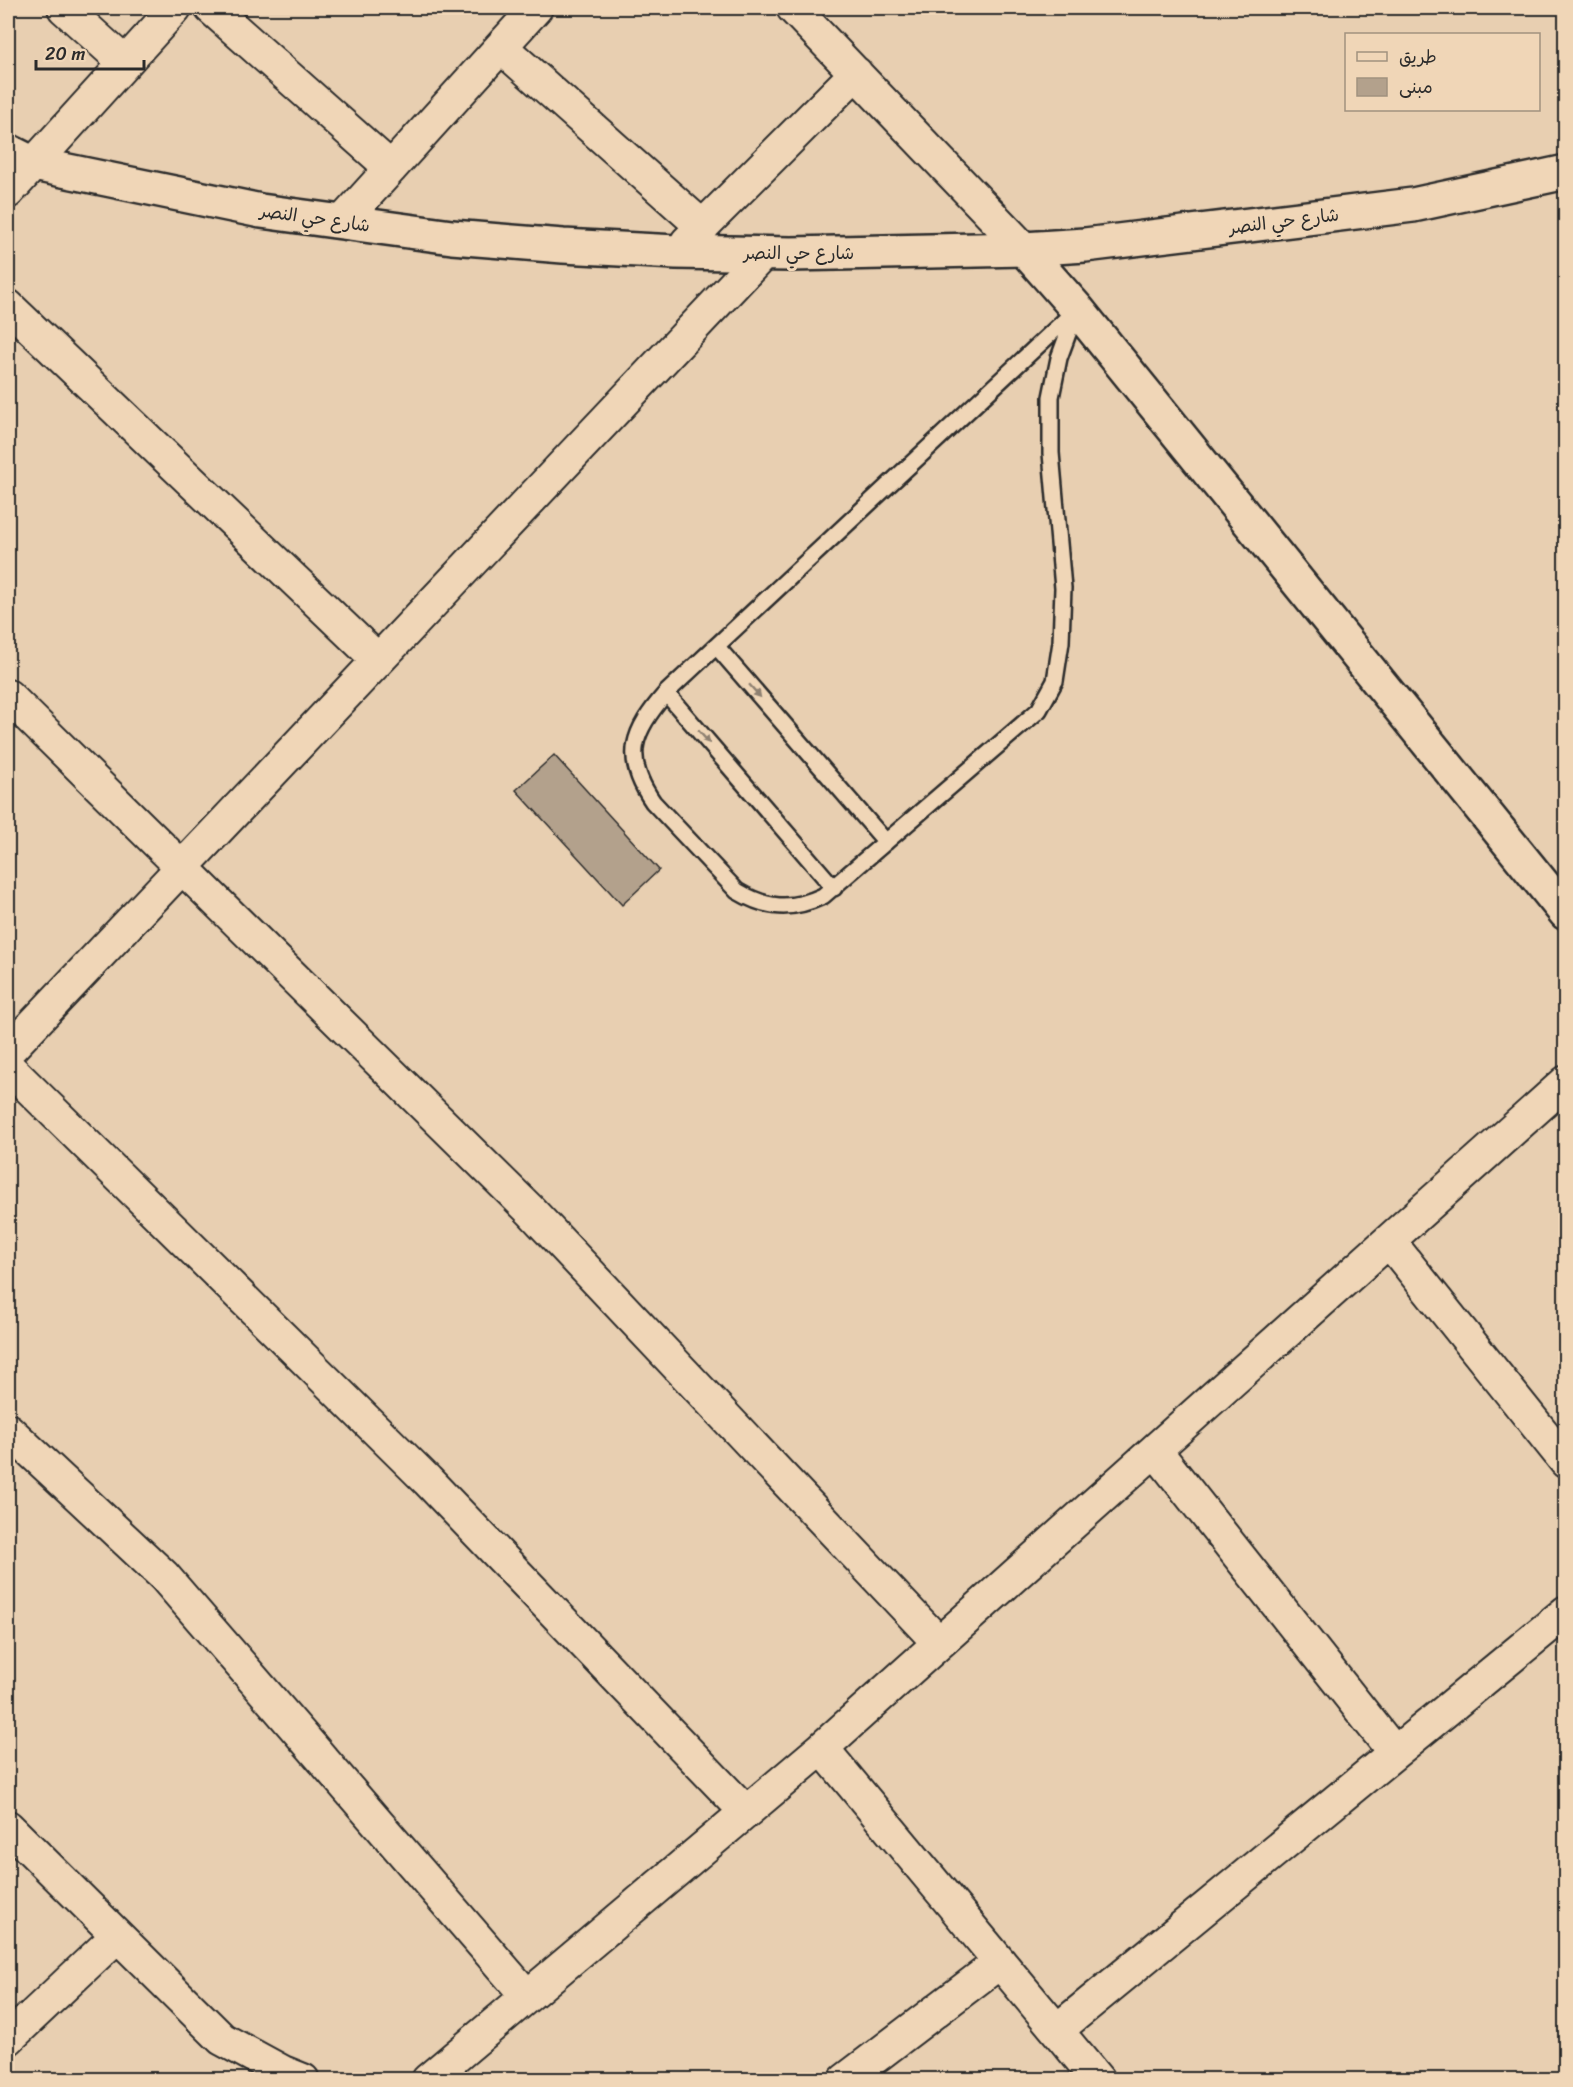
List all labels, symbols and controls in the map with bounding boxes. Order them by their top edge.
scale bar [36,33,144,71]
legend [1345,33,1540,111]
text: 20 m [45,38,85,70]
text: طريق [1399,41,1437,73]
text: مبنى [1399,71,1433,103]
street label: شارع حي النصر [256,194,372,242]
street label: شارع حي النصر [1225,198,1341,244]
street label: شارع حي النصر [742,237,854,269]
one-way arrow [748,683,761,698]
one-way arrow [697,729,710,744]

